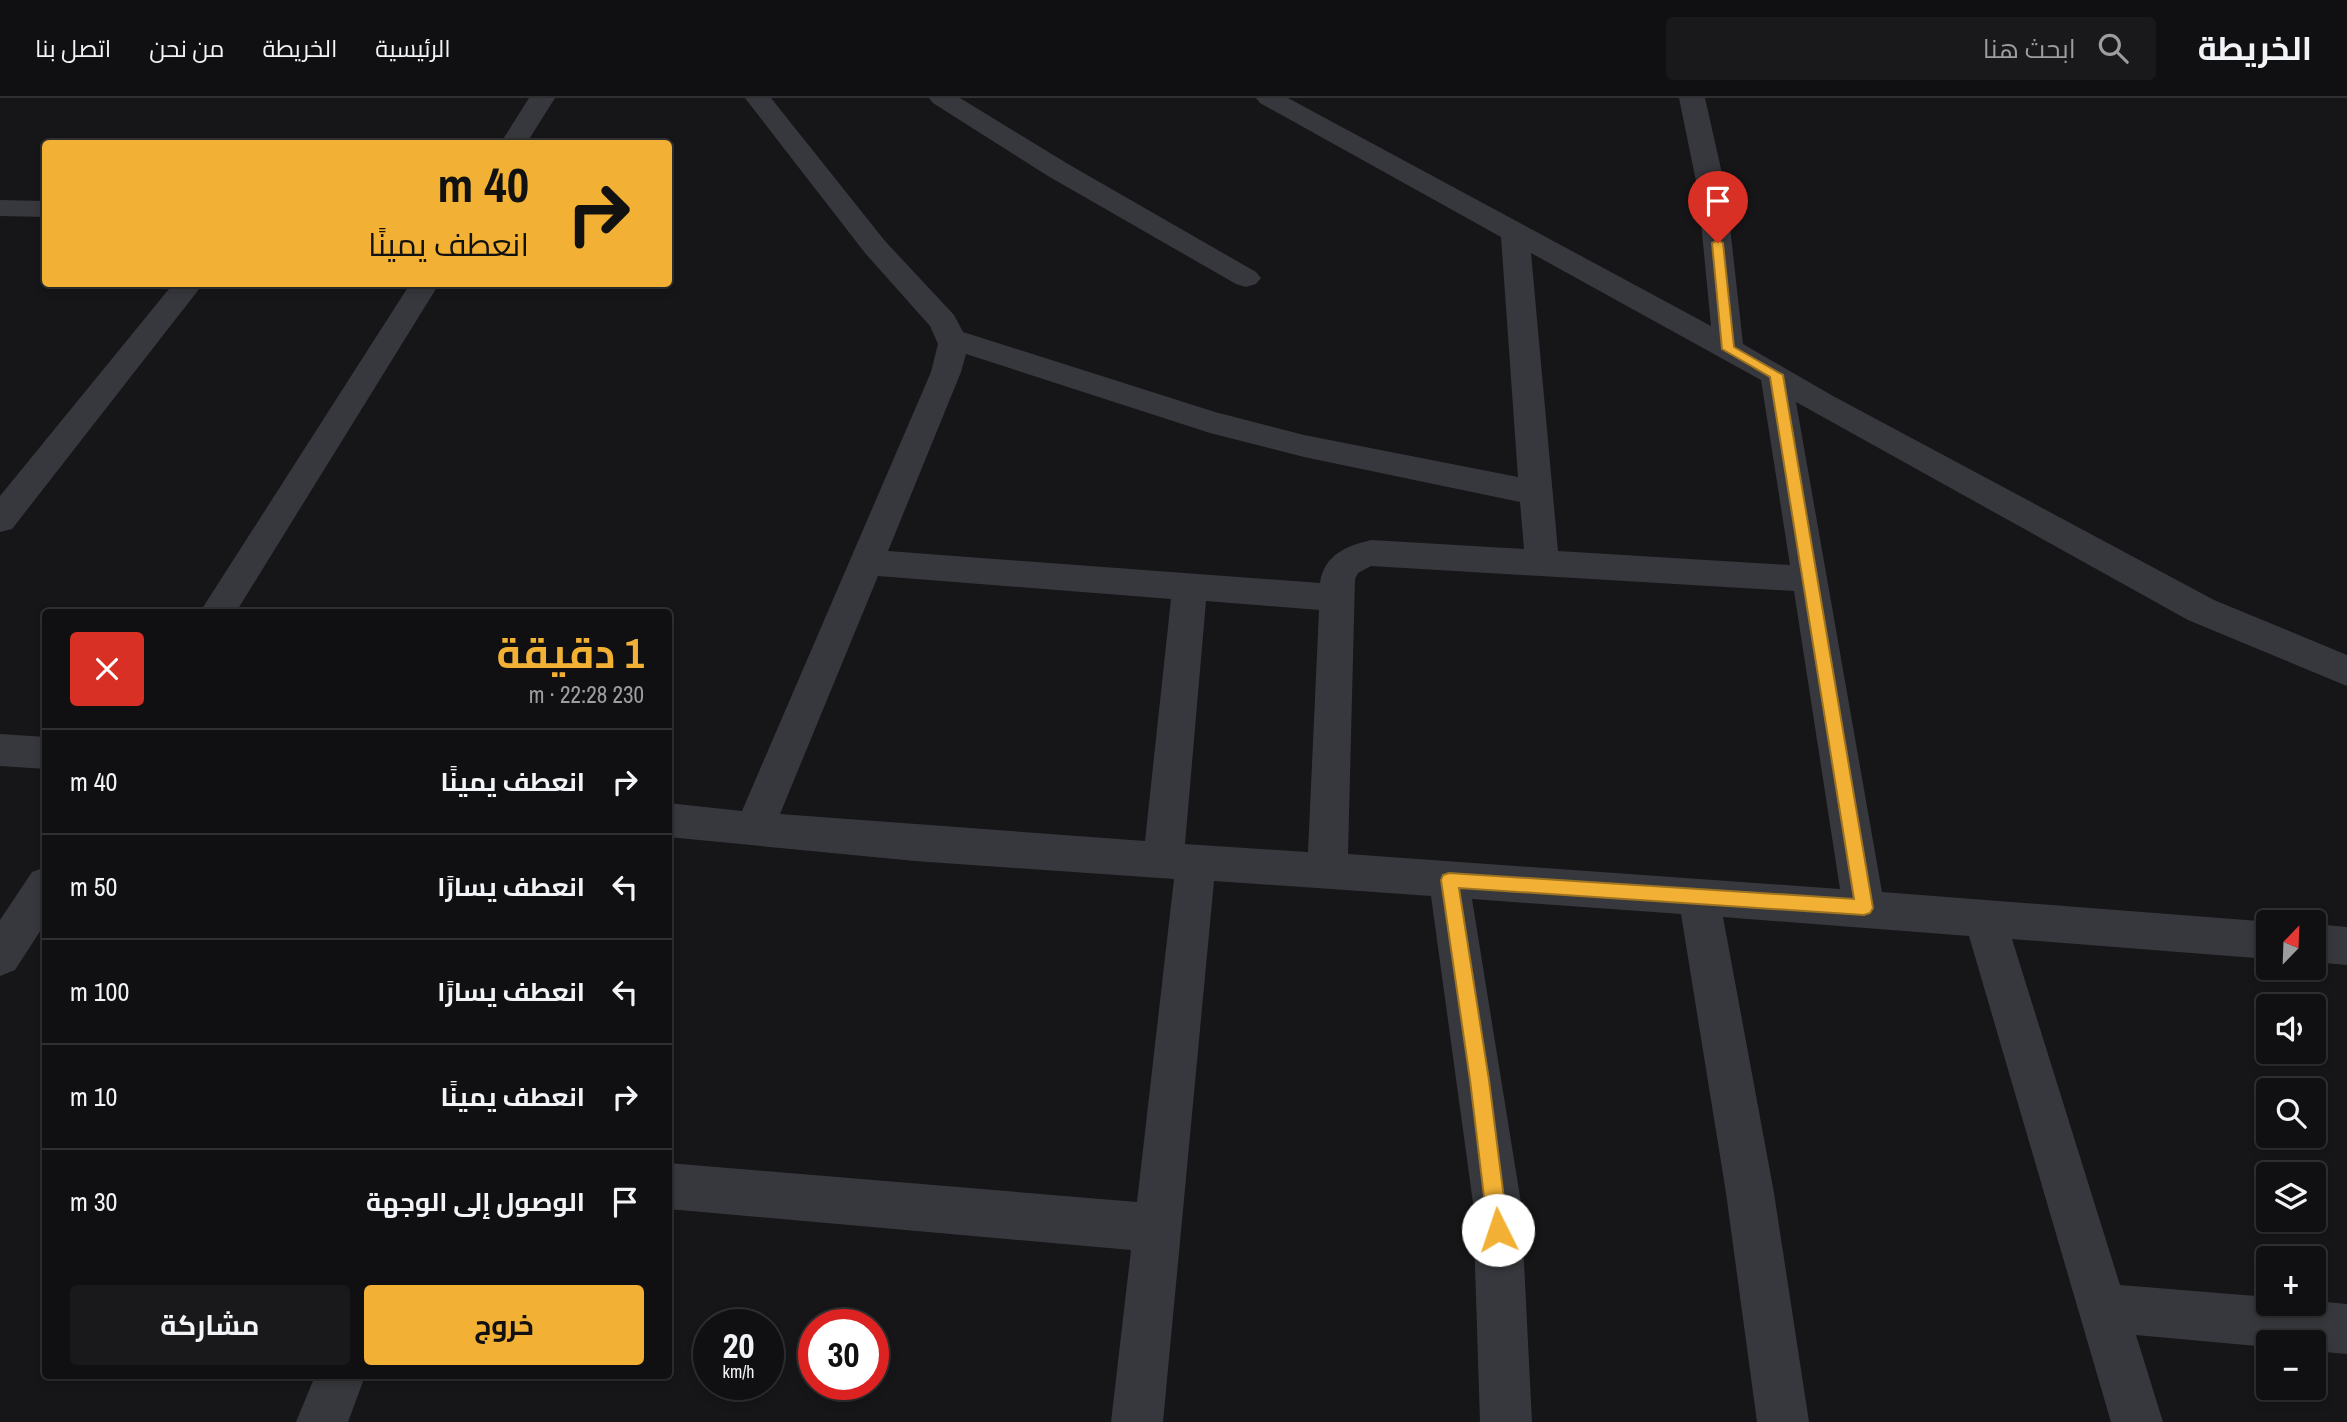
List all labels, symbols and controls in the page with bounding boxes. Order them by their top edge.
search box [1666,17,2156,80]
text: الخريطة [2198,26,2312,70]
icon: search [2094,29,2132,67]
text: ابحث هنا [1983,31,2076,66]
text: اتصل بنا [35,32,111,64]
text: من نحن [149,32,224,64]
text: الخريطة [262,32,337,64]
text: الرئيسية [375,32,451,64]
text: 40 m [437,151,529,217]
icon: right [553,168,644,259]
pin [1688,171,1748,243]
icon: arrive [1699,182,1737,220]
text: انعطف يمينًا [368,223,529,266]
text: 1 دقيقة [497,625,644,681]
button: close [70,632,144,706]
text: 230 m · 22:28 [529,679,644,710]
icon: right [606,763,644,801]
text: 40 m [70,764,117,799]
text: انعطف يمينًا [440,764,585,799]
icon: left [606,868,644,906]
text: 50 m [70,869,117,904]
text: انعطف يسارًا [437,869,585,904]
north arrow [2256,910,2326,980]
map controls [2256,910,2326,1400]
icon: left [606,973,644,1011]
text: 100 m [70,974,129,1009]
text: انعطف يسارًا [437,974,585,1009]
button: sound [2256,994,2326,1064]
icon: right [606,1078,644,1116]
button: search [2256,1078,2326,1148]
text: 10 m [70,1079,117,1114]
text: انعطف يمينًا [440,1079,585,1114]
button: layers [2256,1162,2326,1232]
icon: arrive [606,1183,644,1221]
text: 30 m [70,1184,117,1219]
text: الوصول إلى الوجهة [366,1184,585,1219]
position arrow [1461,1193,1535,1267]
button: + [2256,1246,2326,1316]
button: مشاركة [70,1285,350,1365]
button: خروج [364,1285,644,1365]
speed limit sign: 30 [798,1309,889,1400]
text: 20 [723,1322,754,1369]
button: − [2256,1330,2326,1400]
text: km/h [723,1359,755,1384]

